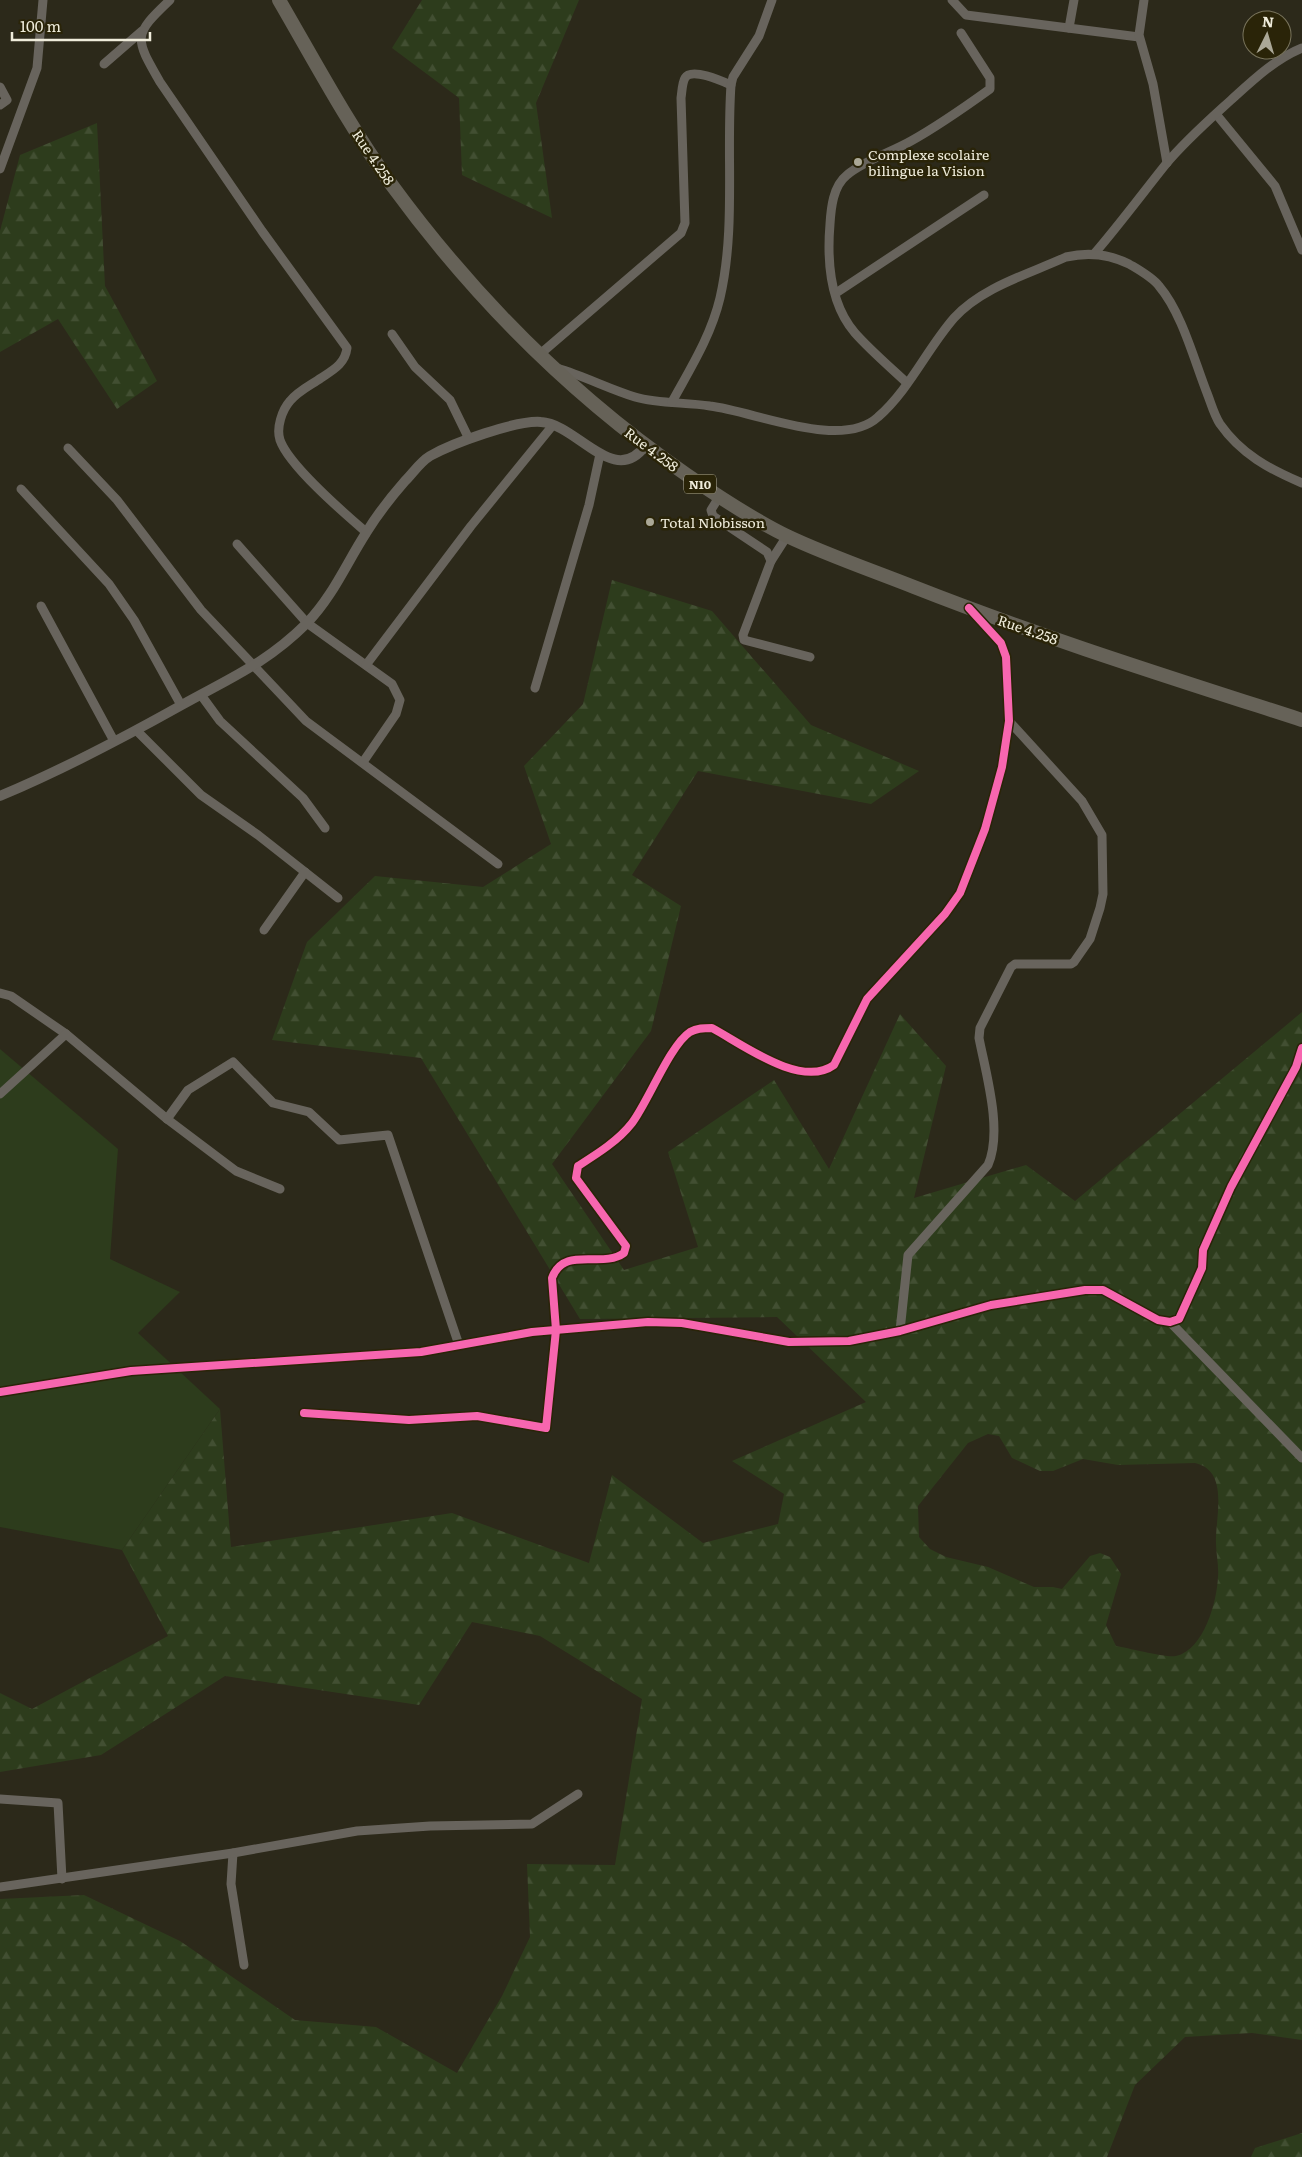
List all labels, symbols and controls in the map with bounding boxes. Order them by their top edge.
scale bar [12,10,150,42]
north arrow [1242,10,1292,60]
text: N [1261,11,1275,32]
text: 100 m [20,14,61,37]
street label: Rue 4.258 [348,125,400,189]
place label: Complexe scolaire bilingue la Vision [868,144,989,180]
marker: Complexe scolaire bilingue la Vision [852,156,864,168]
street label: Rue 4.258 [621,422,683,476]
road number: N10 [684,474,716,494]
place label: Total Nlobisson [660,512,765,532]
marker: Total Nlobisson [644,516,656,528]
street label: Rue 4.258 [995,609,1061,649]

